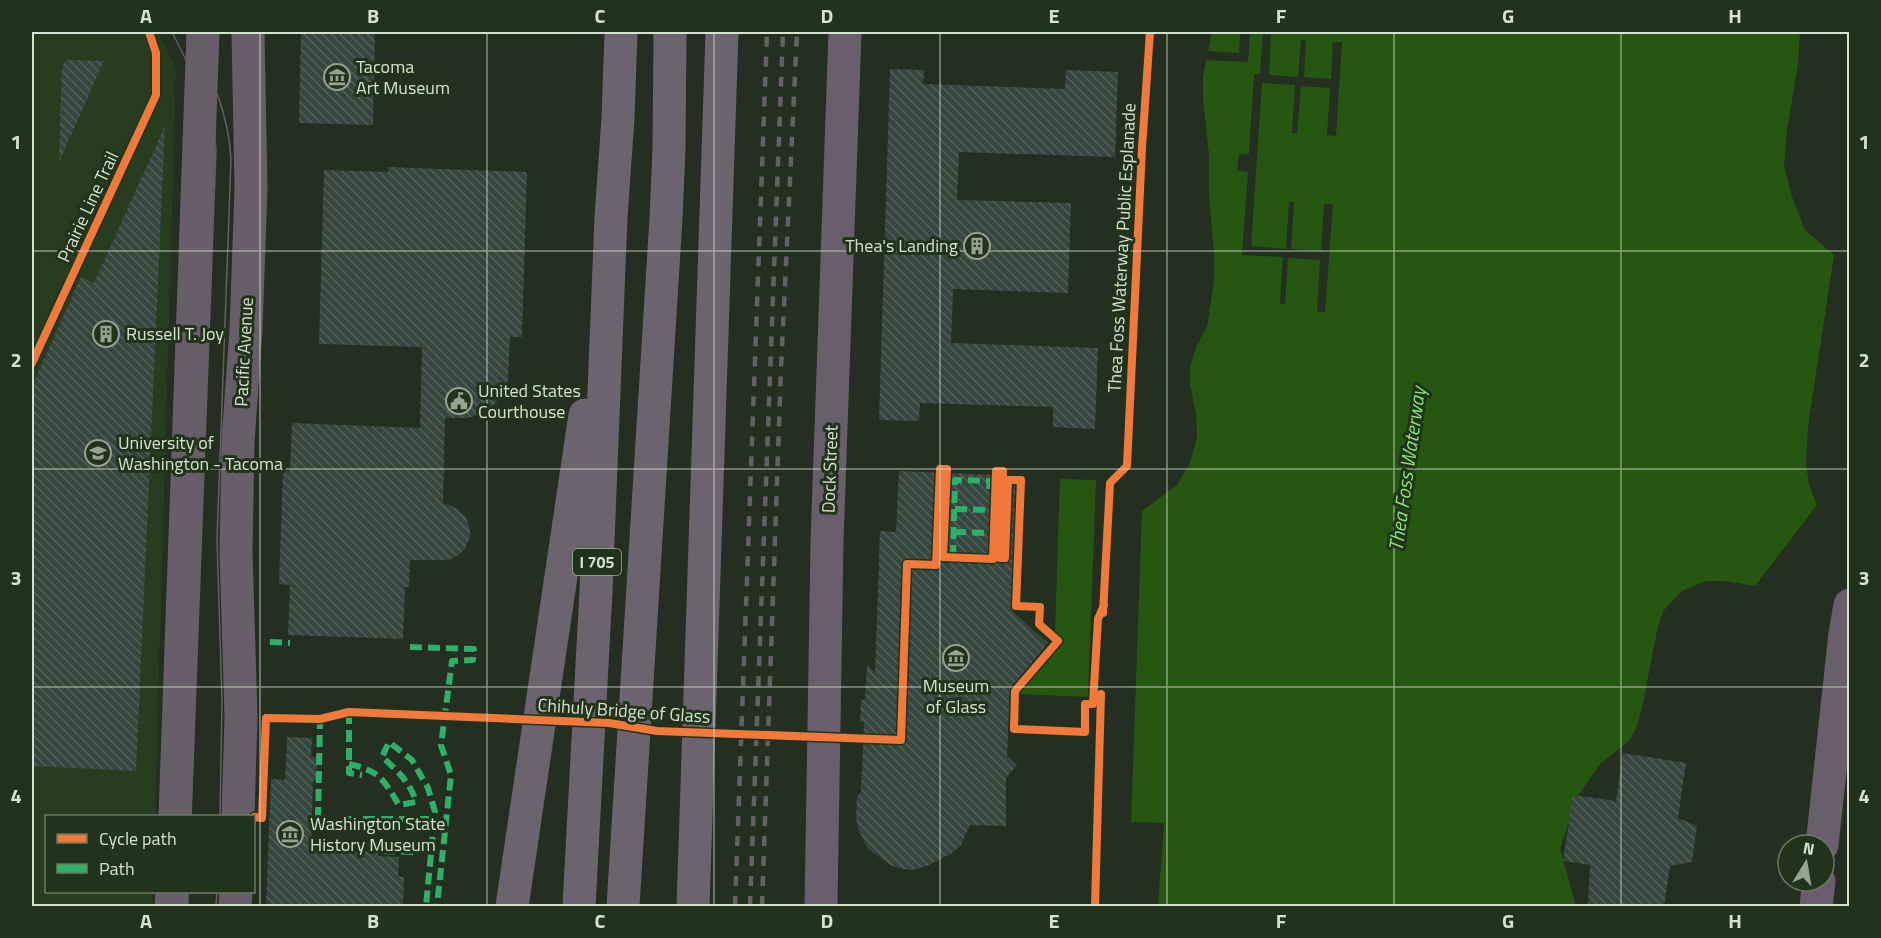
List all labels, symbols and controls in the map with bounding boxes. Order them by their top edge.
text: A [140,0,152,31]
text: B [367,0,379,31]
text: C [595,0,606,31]
text: D [821,0,833,31]
text: E [1048,0,1060,31]
text: F [1276,0,1287,31]
text: G [1502,0,1514,31]
text: H [1728,0,1742,31]
place label: Tacoma Art Museum [356,53,450,101]
museum icon: Tacoma Art Museum [322,62,352,92]
street label: Thea Foss Waterway Public Esplanade [1100,102,1143,393]
text: 1 [10,126,22,157]
text: 1 [1858,126,1870,157]
street label: Prairie Line Trail [50,147,125,267]
building icon: Thea's Landing [962,231,992,261]
place label: Thea's Landing [845,232,958,259]
street label: Pacific Avenue [227,297,260,407]
building icon: Russell T. Joy [91,319,121,349]
place label: Russell T. Joy [126,320,224,347]
text: 2 [10,344,22,375]
text: 2 [1858,344,1870,375]
place label: United States Courthouse [478,377,581,425]
water label: Thea Foss Waterway [1380,383,1434,553]
public building icon: United States Courthouse [444,386,474,416]
street label: Dock Street [814,424,845,513]
place label: University of Washington - Tacoma [118,429,283,477]
school or university icon: University of Washington - Tacoma [83,438,113,468]
road number: I 705 [573,549,621,575]
text: 3 [10,562,22,593]
text: 3 [1858,562,1870,593]
museum icon: Museum of Glass [941,643,971,673]
place label: Museum of Glass [923,672,989,720]
street label: Chihuly Bridge of Glass [537,691,711,730]
text: 4 [10,780,22,811]
text: 4 [1858,780,1870,811]
place label: Washington State History Museum [310,810,445,858]
legend [45,815,255,893]
museum icon: Washington State History Museum [275,819,305,849]
text: Cycle path [99,825,177,852]
north arrow [1776,833,1836,893]
text: N [1801,835,1817,861]
text: Path [99,855,135,882]
text: A [140,905,152,936]
text: B [367,905,379,936]
text: C [595,905,606,936]
text: D [821,905,833,936]
text: E [1048,905,1060,936]
text: F [1276,905,1287,936]
text: G [1502,905,1514,936]
text: H [1728,905,1742,936]

